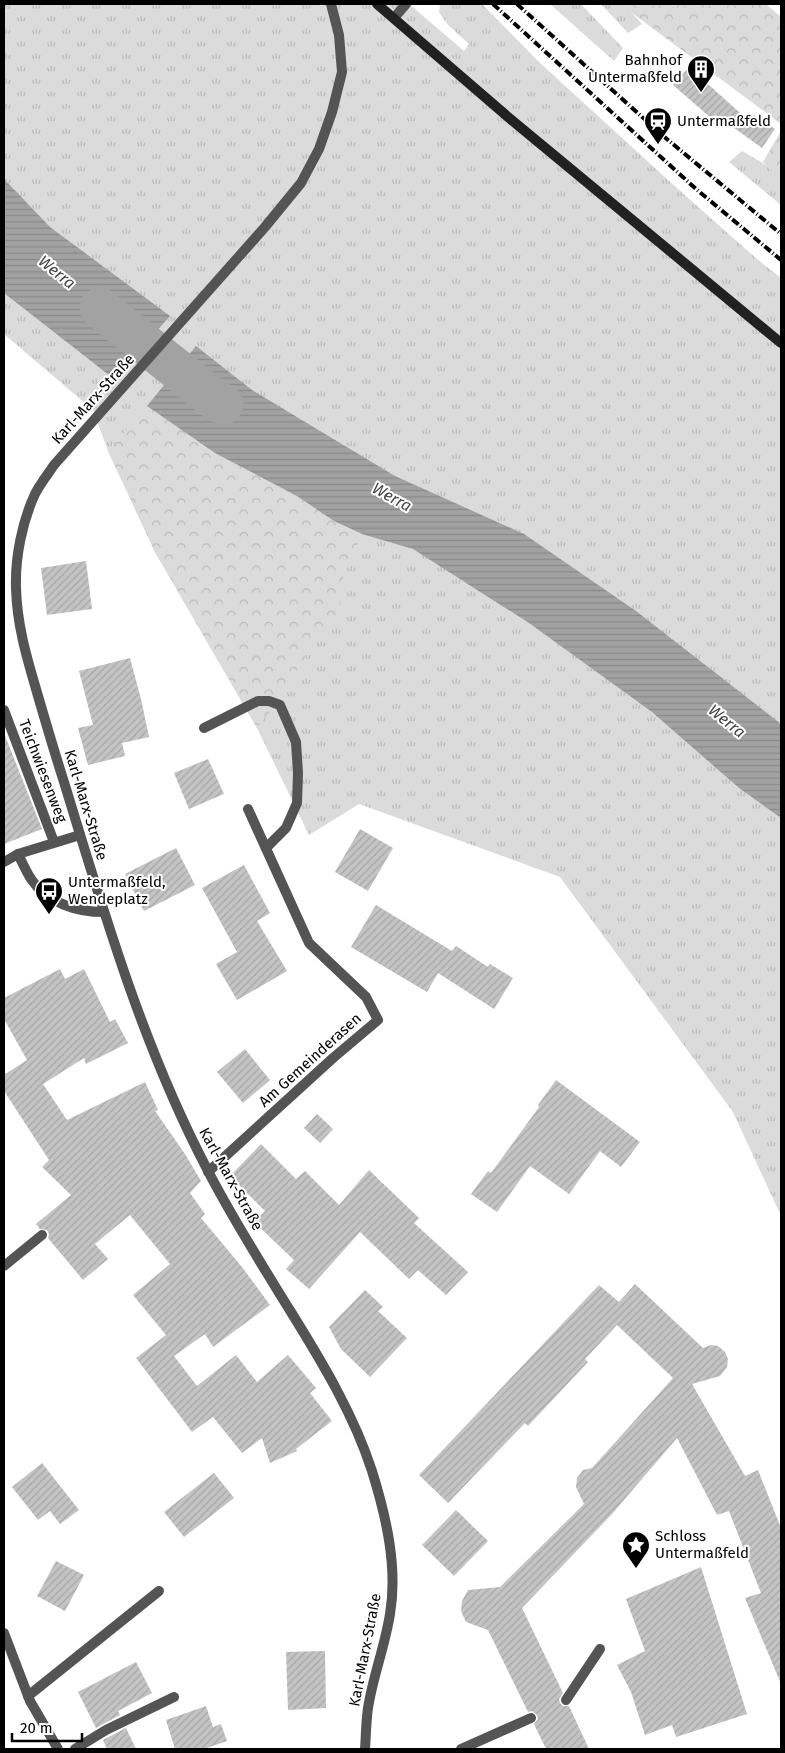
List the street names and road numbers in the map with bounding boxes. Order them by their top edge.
street label: Karl-Marx-Straße [48,350,138,448]
street label: Teichwiesenweg [15,717,71,825]
street label: Karl-Marx-Straße [61,747,111,863]
street label: Am Gemeinderasen [255,1009,365,1111]
street label: Karl-Marx-Straße [195,1124,267,1234]
street label: Karl-Marx-Straße [345,1592,385,1708]

